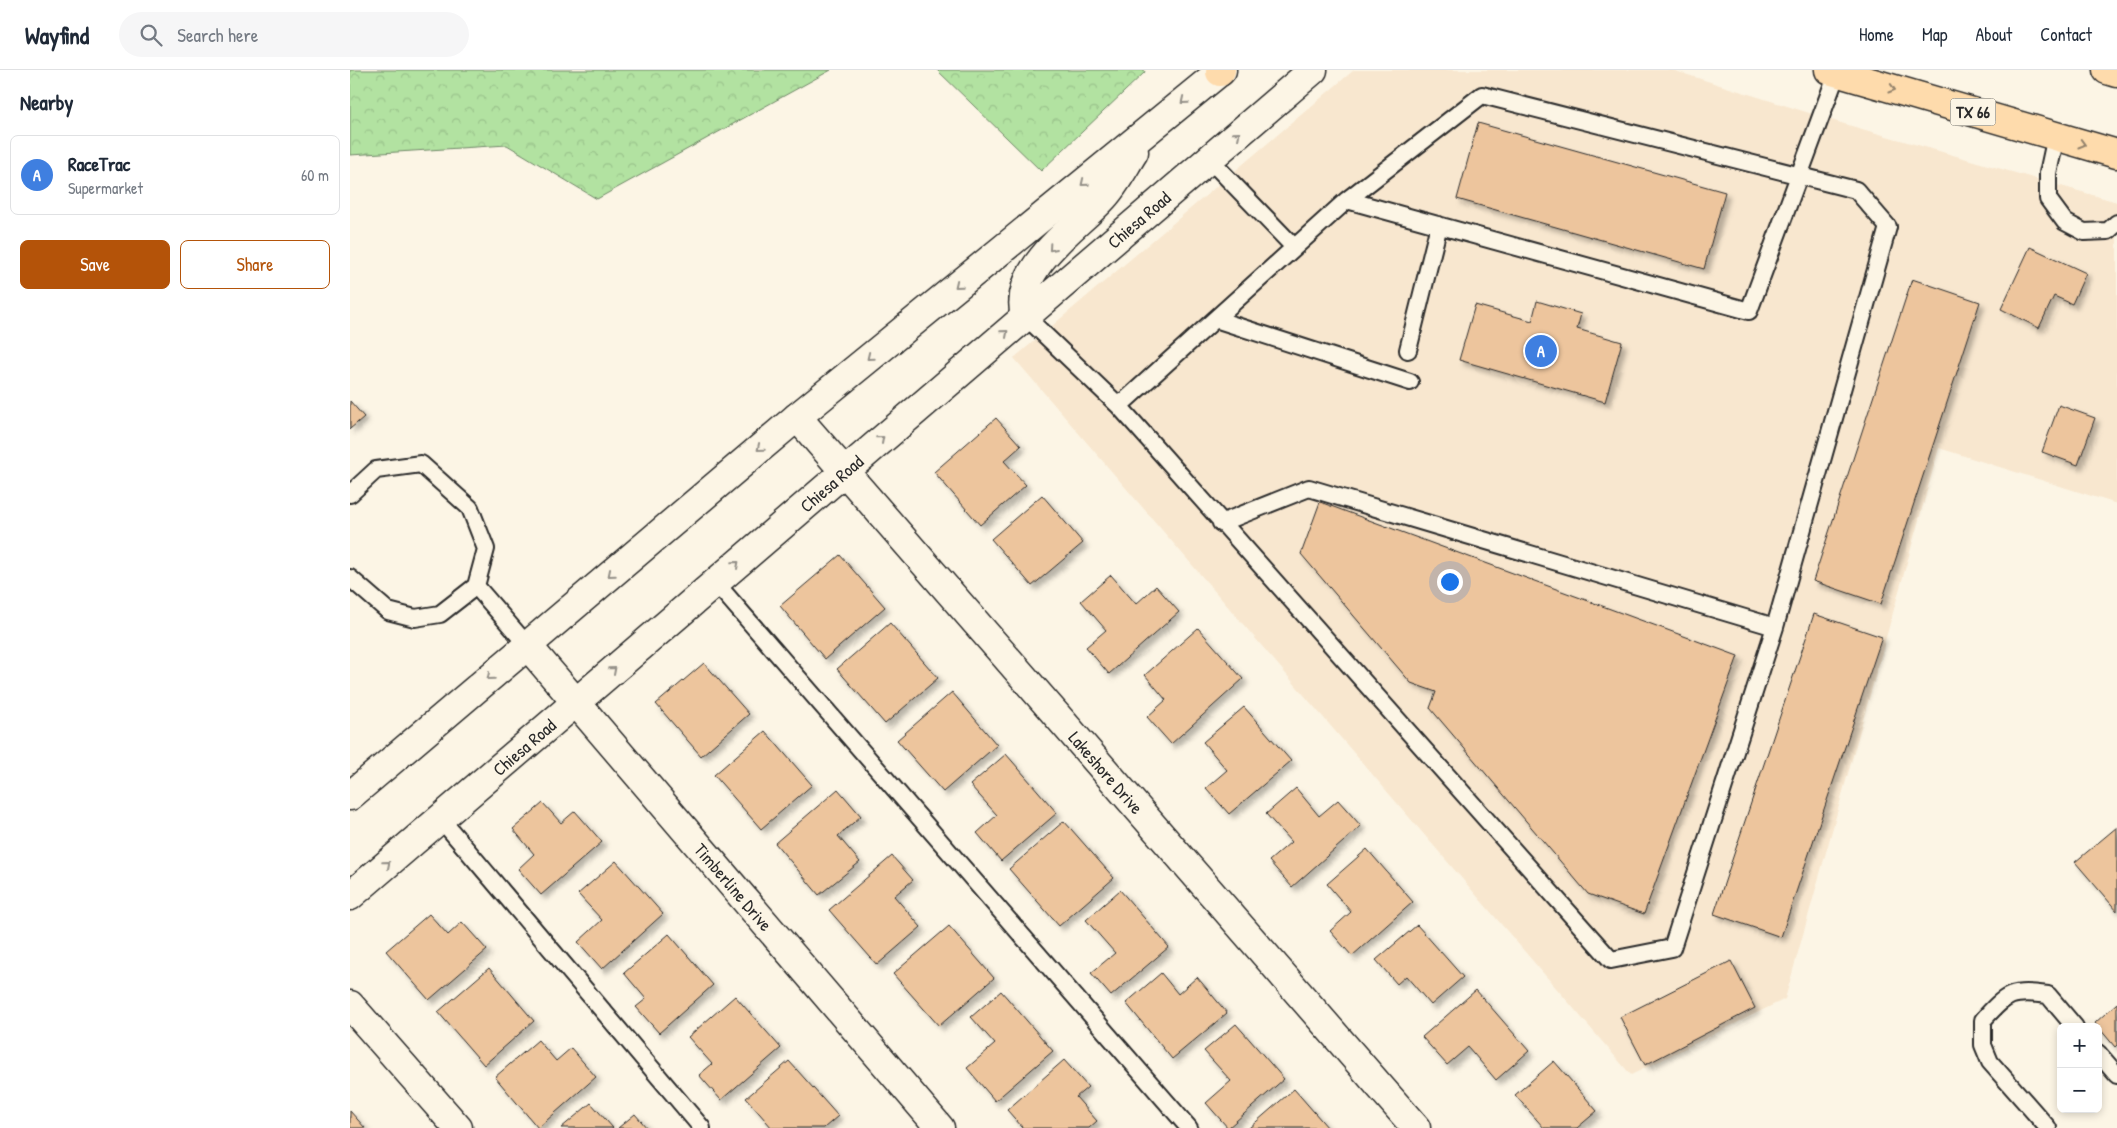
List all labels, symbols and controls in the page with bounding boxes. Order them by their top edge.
search box [119,12,469,57]
text: Wayfind [25,19,89,51]
icon: search [137,21,165,49]
text: Search here [177,22,258,48]
text: Home [1859,22,1894,47]
text: Map [1922,22,1947,47]
text: About [1975,22,2012,47]
text: Contact [2040,22,2092,47]
one-way arrow [1888,83,1896,93]
text: Nearby [20,88,73,117]
one-way arrow [1181,95,1190,104]
road number: TX 66 [1950,98,1996,126]
one-way arrow [1231,132,1240,140]
one-way arrow [2077,138,2086,148]
text: RaceTrac [68,151,130,177]
text: A [33,164,41,186]
text: 60 m [301,164,329,186]
text: Supermarket [68,177,143,199]
one-way arrow [1081,177,1090,185]
street label: Chiesa Road [1102,185,1176,254]
button: Save [20,240,170,289]
button: Share [180,240,330,289]
one-way arrow [1049,242,1058,251]
one-way arrow [955,280,964,288]
one-way arrow [999,330,1008,339]
pin: A [1525,332,1557,370]
one-way arrow [867,352,876,360]
one-way arrow [876,436,885,445]
one-way arrow [757,442,766,451]
street label: Chiesa Road [794,449,868,518]
one-way arrow [730,561,739,570]
one-way arrow [608,568,617,576]
your location [1437,569,1463,595]
one-way arrow [607,667,616,676]
one-way arrow [487,671,496,679]
street label: Chiesa Road [487,713,561,781]
street label: Lakeshore Drive [1063,725,1149,819]
street label: Timberline Drive [689,837,778,936]
one-way arrow [381,861,390,870]
map controls [2057,1023,2102,1113]
button: + [2057,1023,2102,1068]
button: − [2057,1068,2102,1113]

